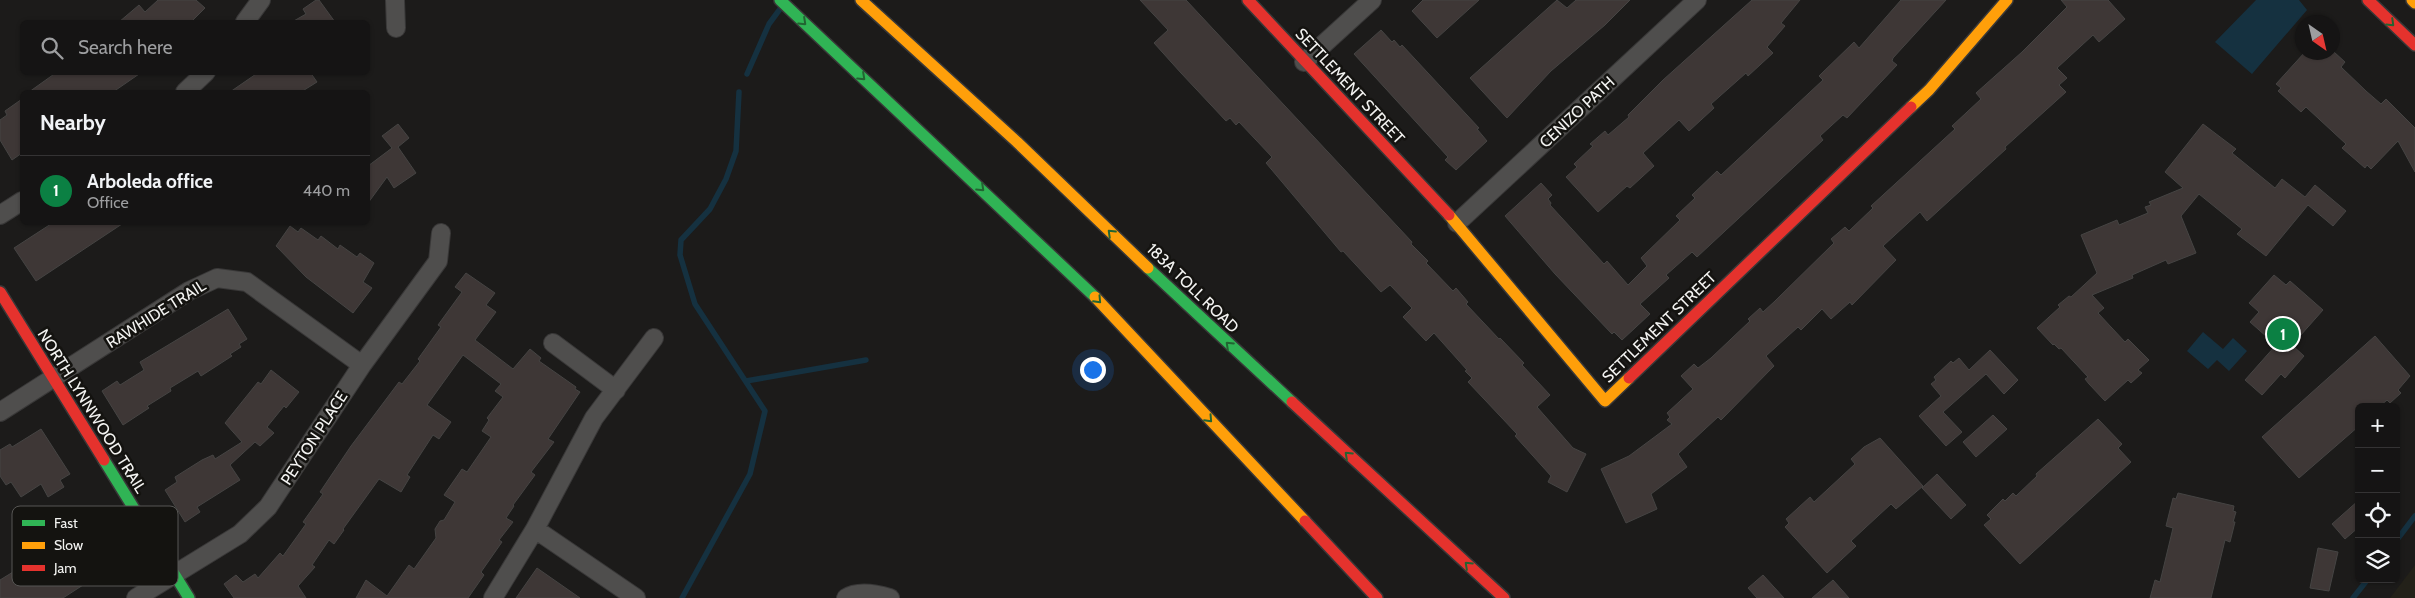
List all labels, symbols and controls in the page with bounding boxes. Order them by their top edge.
north arrow [2295,15,2340,60]
one-way arrow [798,16,807,25]
one-way arrow [2385,17,2394,26]
search box [20,20,370,75]
street label: SETTLEMENT STREET [1292,24,1409,148]
icon: search [38,34,66,62]
text: Search here [78,36,172,59]
one-way arrow [857,71,866,80]
street label: CENIZO PATH [1535,72,1619,152]
text: Nearby [40,110,106,135]
text: Arboleda office [87,170,213,193]
text: 1 [53,181,59,200]
text: 440 m [303,181,350,200]
one-way arrow [975,182,984,191]
text: Office [87,193,129,212]
one-way arrow [1108,230,1117,239]
street label: 183A TOLL ROAD [1143,239,1243,337]
street label: SETTLEMENT STREET [1598,267,1720,386]
street label: RAWHIDE TRAIL [103,276,209,352]
one-way arrow [1092,294,1101,303]
pin: 1 [2267,315,2299,353]
street label: NORTH LYNNWOOD TRAIL [34,326,150,496]
one-way arrow [1225,342,1234,351]
your location [1080,357,1106,383]
street label: PEYTON PLACE [277,387,351,488]
map controls [2355,403,2400,583]
button: + [2355,403,2400,448]
one-way arrow [1203,413,1212,422]
button: − [2355,448,2400,493]
one-way arrow [1345,452,1354,461]
button: locate [2355,493,2400,538]
legend [12,506,178,586]
text: Fast [54,514,78,532]
text: Slow [54,536,83,554]
button: layers [2355,538,2400,583]
text: Jam [53,559,76,577]
one-way arrow [1464,562,1473,571]

